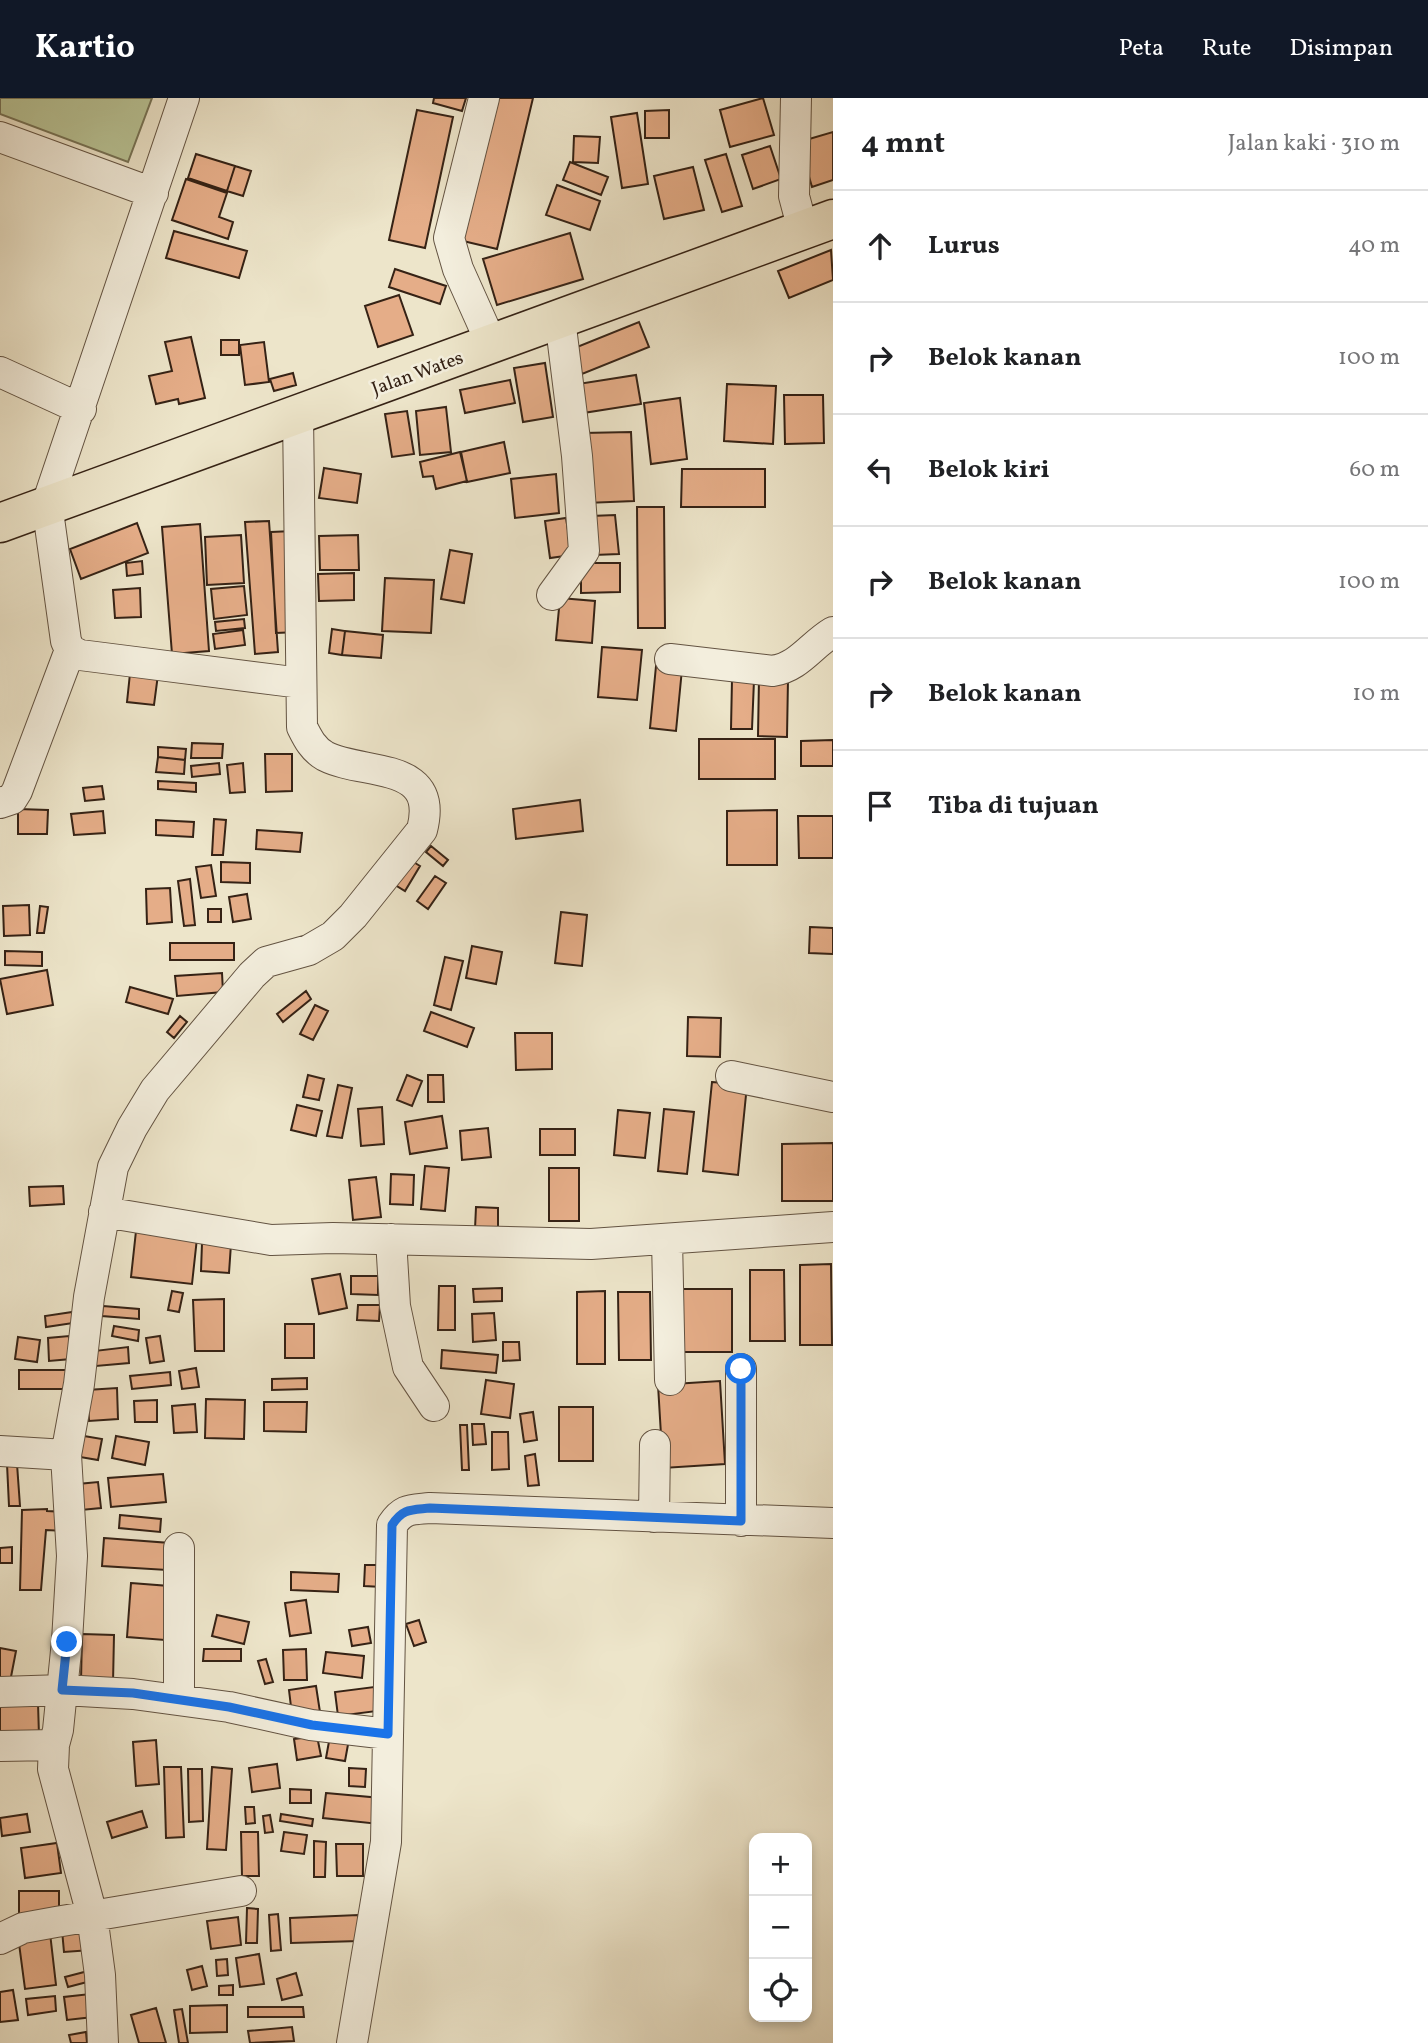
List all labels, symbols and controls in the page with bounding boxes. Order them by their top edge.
text: Kartio [35,26,135,72]
text: Peta [1119,32,1164,66]
text: Rute [1202,32,1251,66]
text: Disimpan [1289,32,1393,66]
text: 4 mnt [861,123,945,165]
text: Jalan kaki · 310 m [1228,128,1400,160]
icon: ahead [861,227,899,265]
text: Lurus [928,228,1000,264]
text: 40 m [1348,230,1400,262]
icon: right [861,339,899,377]
text: Belok kanan [928,340,1082,376]
text: 100 m [1338,342,1400,374]
street label: Jalan Wates [368,345,467,403]
icon: left [861,451,899,489]
text: Belok kiri [928,452,1050,488]
text: 60 m [1350,454,1400,486]
icon: right [861,563,899,601]
text: Belok kanan [928,564,1082,600]
text: 100 m [1338,566,1400,598]
icon: right [861,675,899,713]
text: Belok kanan [928,676,1082,712]
text: 10 m [1352,678,1400,710]
icon: arrive [861,787,899,825]
text: Tiba di tujuan [928,788,1099,824]
route start [725,1353,756,1384]
route end [51,1626,82,1657]
map controls [749,1833,812,2022]
button: + [749,1833,812,1896]
button: − [749,1896,812,1959]
button: locate [749,1959,812,2022]

